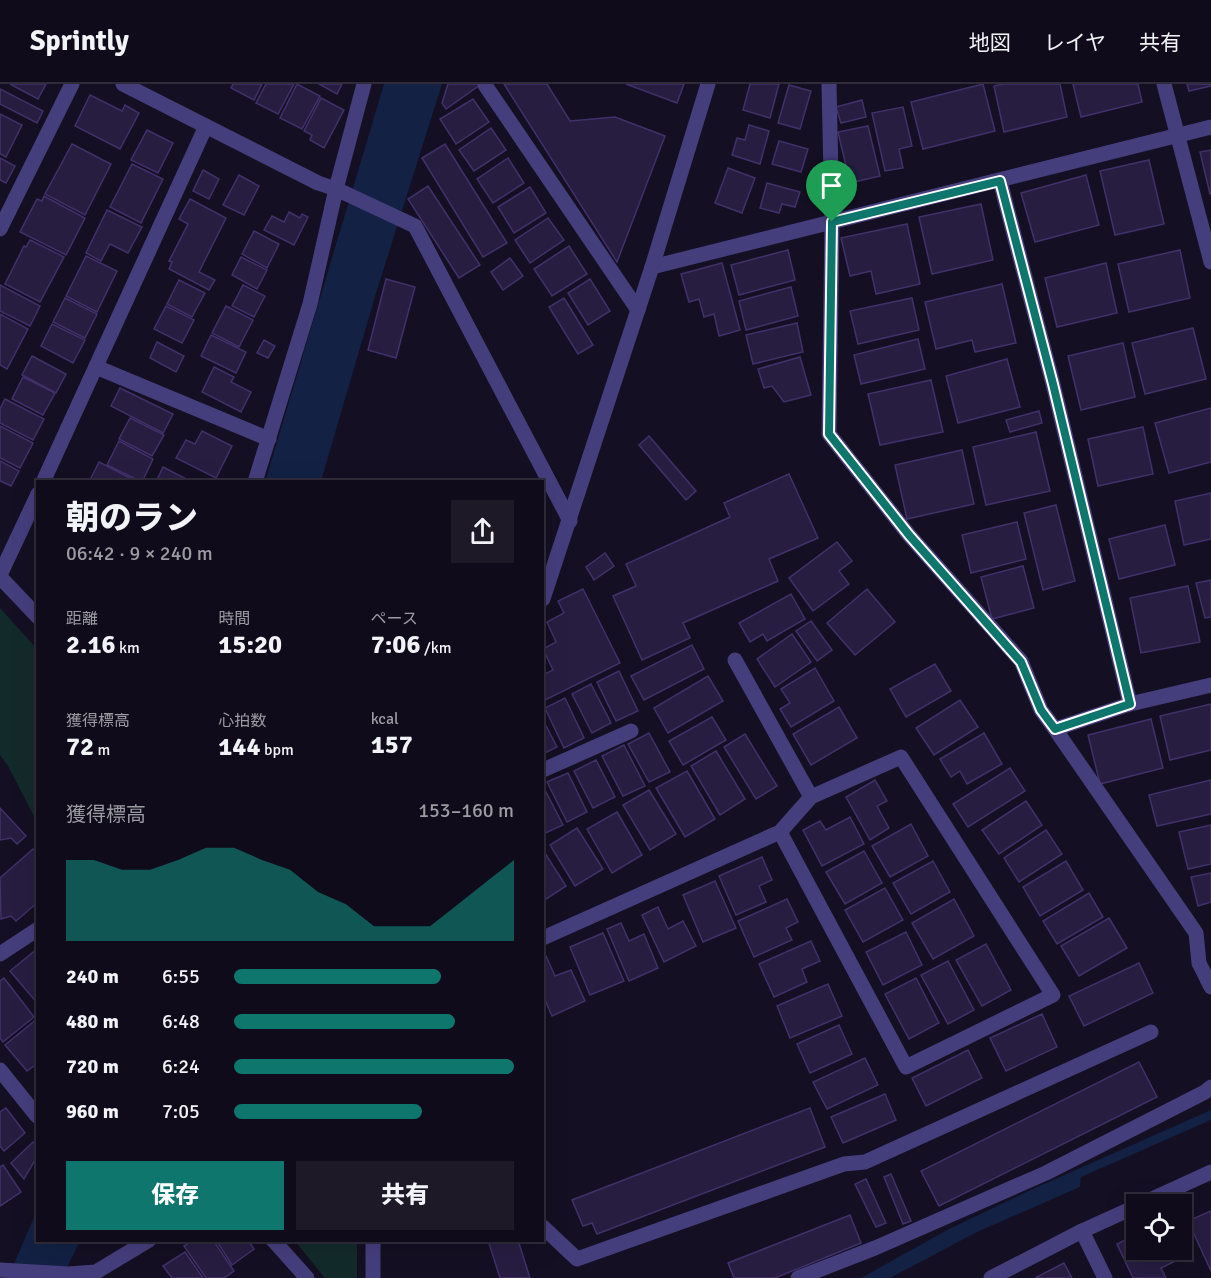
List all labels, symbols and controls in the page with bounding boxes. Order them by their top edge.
text: Sprintly [30,24,129,58]
text: 地図 [969,30,1011,56]
text: レイヤ [1044,30,1106,56]
text: 共有 [1139,30,1181,56]
pin [806,160,857,222]
icon: arrive [815,169,848,202]
text: 朝のラン [66,498,198,539]
button: share [451,500,514,563]
text: 06:42 · 9 × 240 m [66,541,213,566]
text: 距離 [66,609,98,629]
text: 時間 [218,609,250,629]
text: ペース [371,609,418,629]
text: 2.16 [66,629,116,661]
text: 15:20 [218,629,282,661]
text: 7:06 [371,629,420,661]
text: km [116,638,140,658]
text: /km [420,638,452,658]
text: kcal [371,709,399,729]
text: 獲得標高 [66,711,130,731]
text: 心拍数 [218,711,266,731]
text: 157 [371,729,413,761]
text: 72 [66,731,94,763]
text: 144 [218,731,260,763]
text: m [94,740,110,760]
text: bpm [260,740,294,760]
text: 153–160 m [418,798,514,823]
text: 獲得標高 [66,802,146,827]
text: 240 m [66,964,119,989]
text: 6:55 [162,964,200,989]
text: 480 m [66,1009,119,1034]
text: 6:48 [162,1009,200,1034]
text: 720 m [66,1054,119,1079]
text: 6:24 [162,1054,200,1079]
text: 960 m [66,1099,119,1124]
text: 7:05 [162,1099,200,1124]
button: 保存 [66,1161,284,1230]
button: 共有 [296,1161,514,1230]
map controls [1126,1194,1192,1260]
button: locate [1126,1194,1192,1260]

